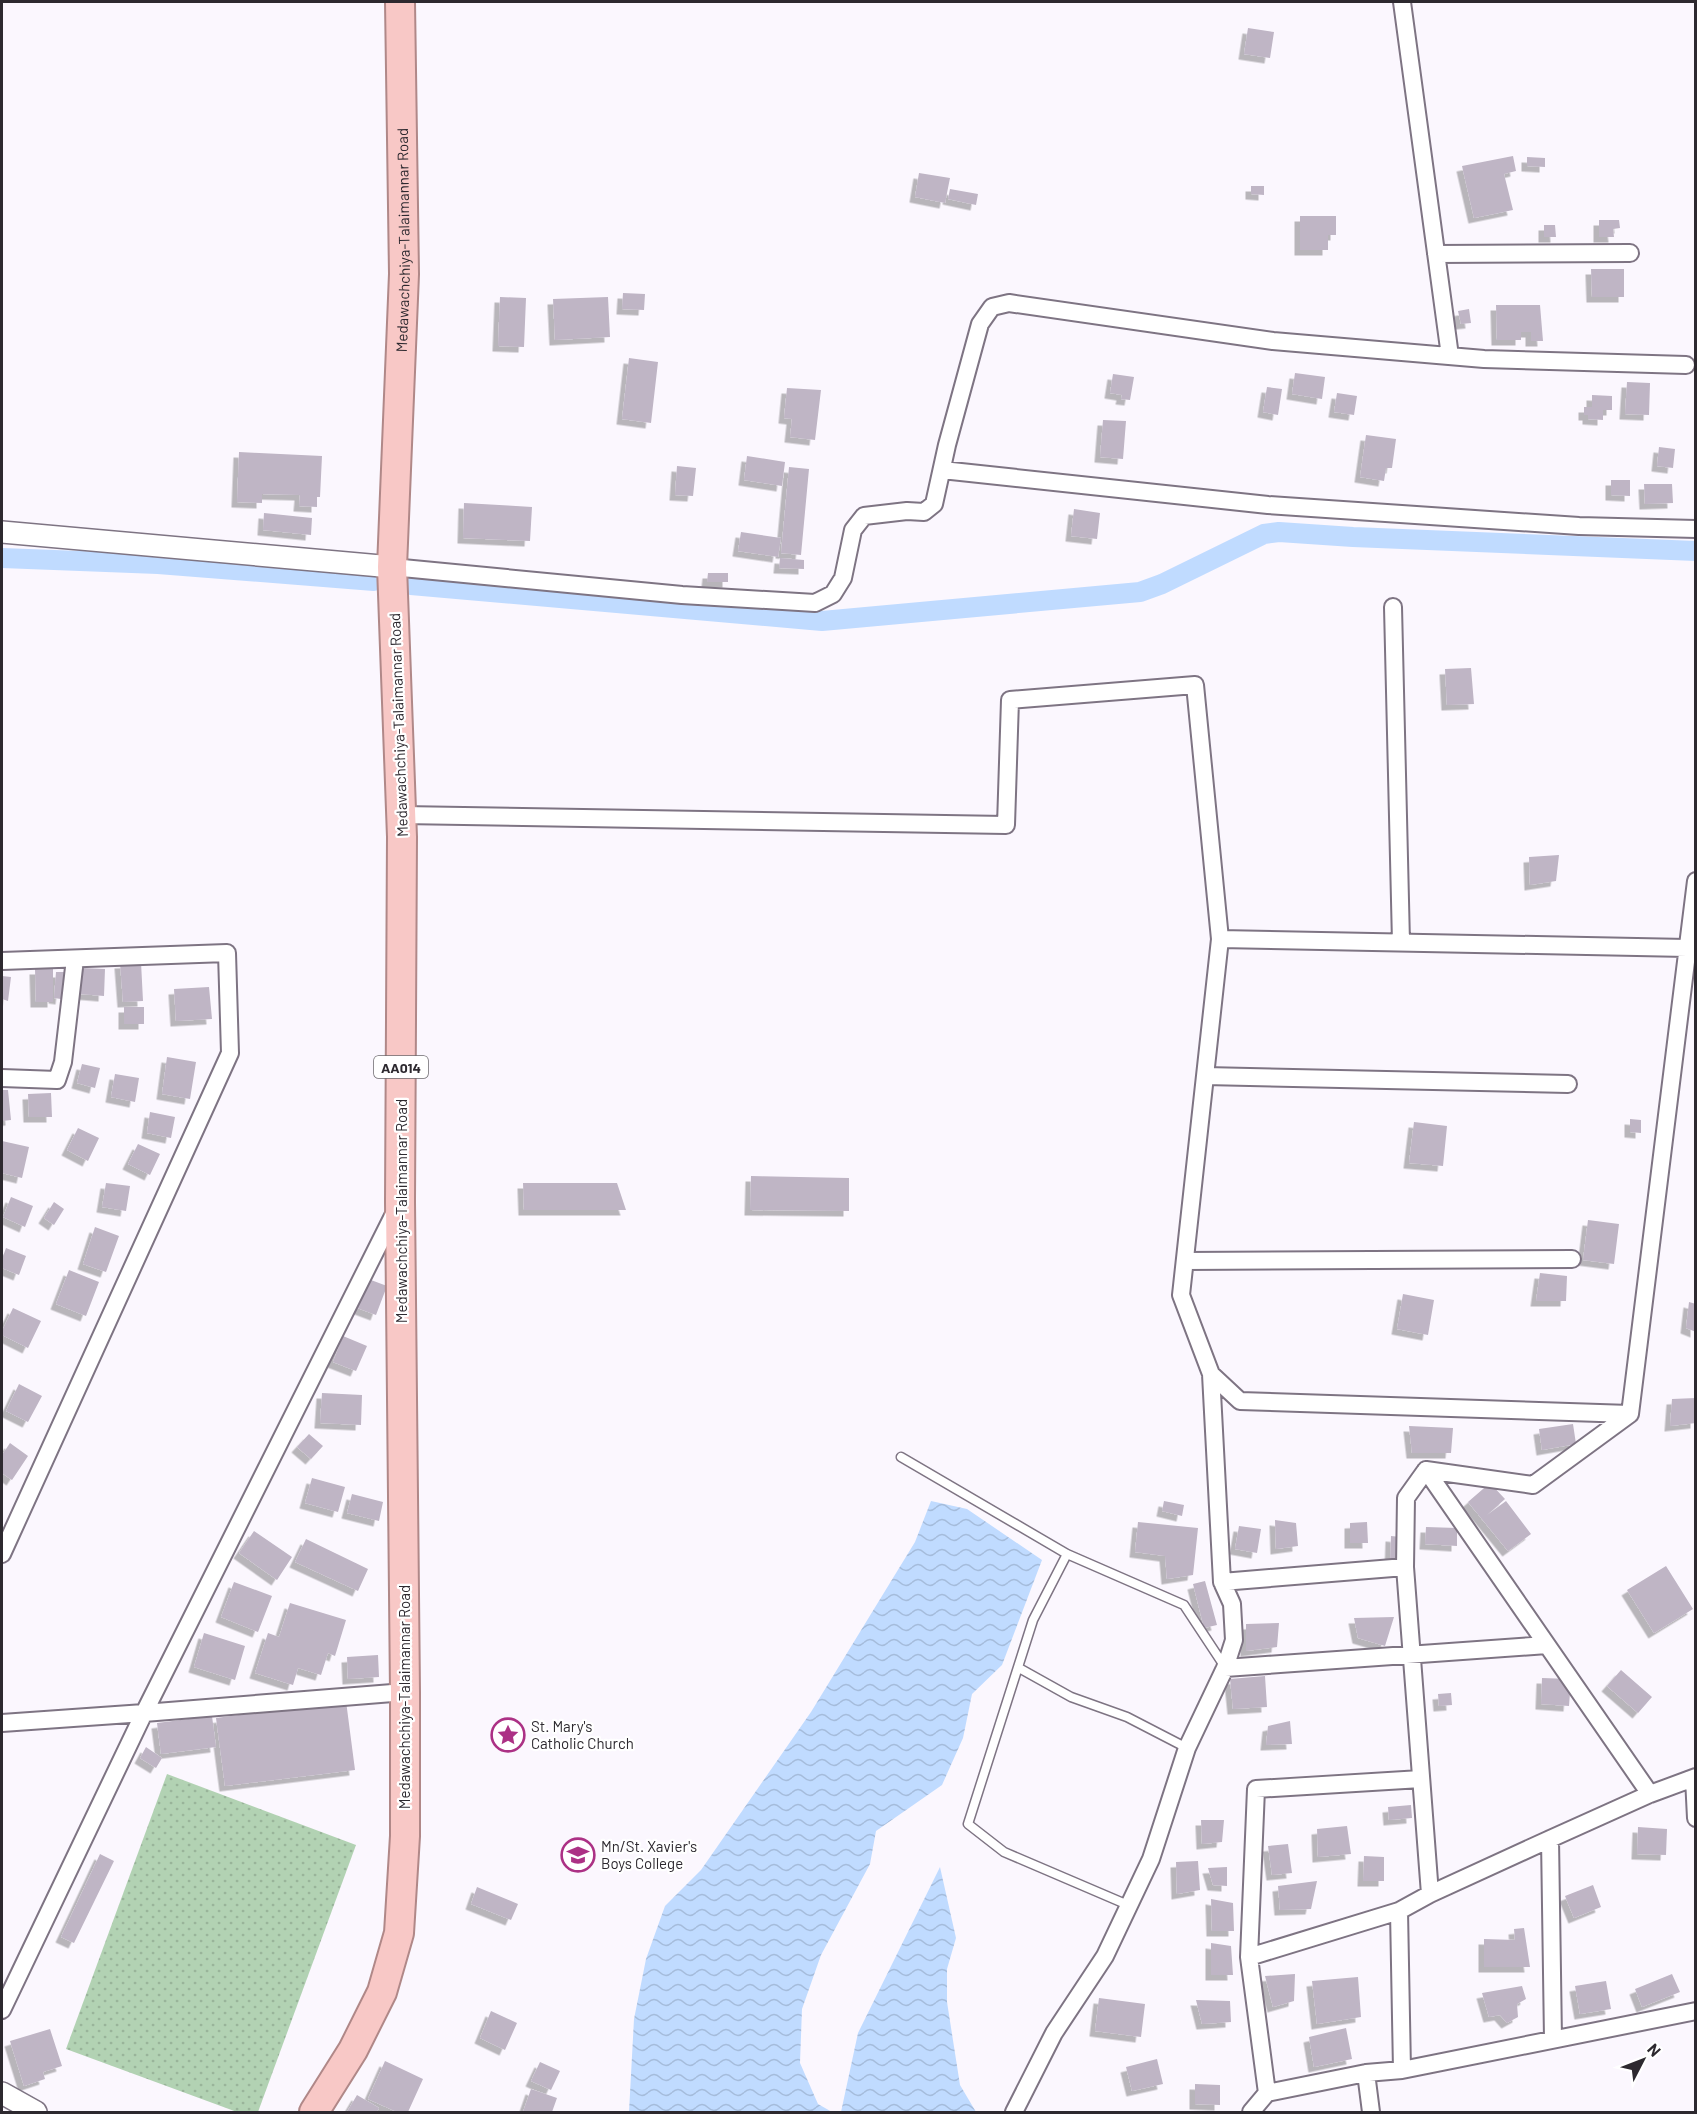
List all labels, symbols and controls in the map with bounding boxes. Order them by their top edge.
street label: Medawachchiya-Talaimannar Road [392,128,413,353]
street label: Medawachchiya-Talaimannar Road [385,613,411,837]
road number: AA014 [374,1056,428,1078]
street label: Medawachchiya-Talaimannar Road [392,1099,410,1323]
street label: Medawachchiya-Talaimannar Road [395,1585,413,1809]
place icon: St. Mary's Catholic Church [490,1717,526,1753]
place label: St. Mary's Catholic Church [531,1717,634,1752]
school or university icon: Mn/St. Xavier's Boys College [560,1837,596,1873]
place label: Mn/St. Xavier's Boys College [601,1837,697,1872]
north arrow [1613,2030,1673,2090]
text: N [1644,2039,1665,2060]

